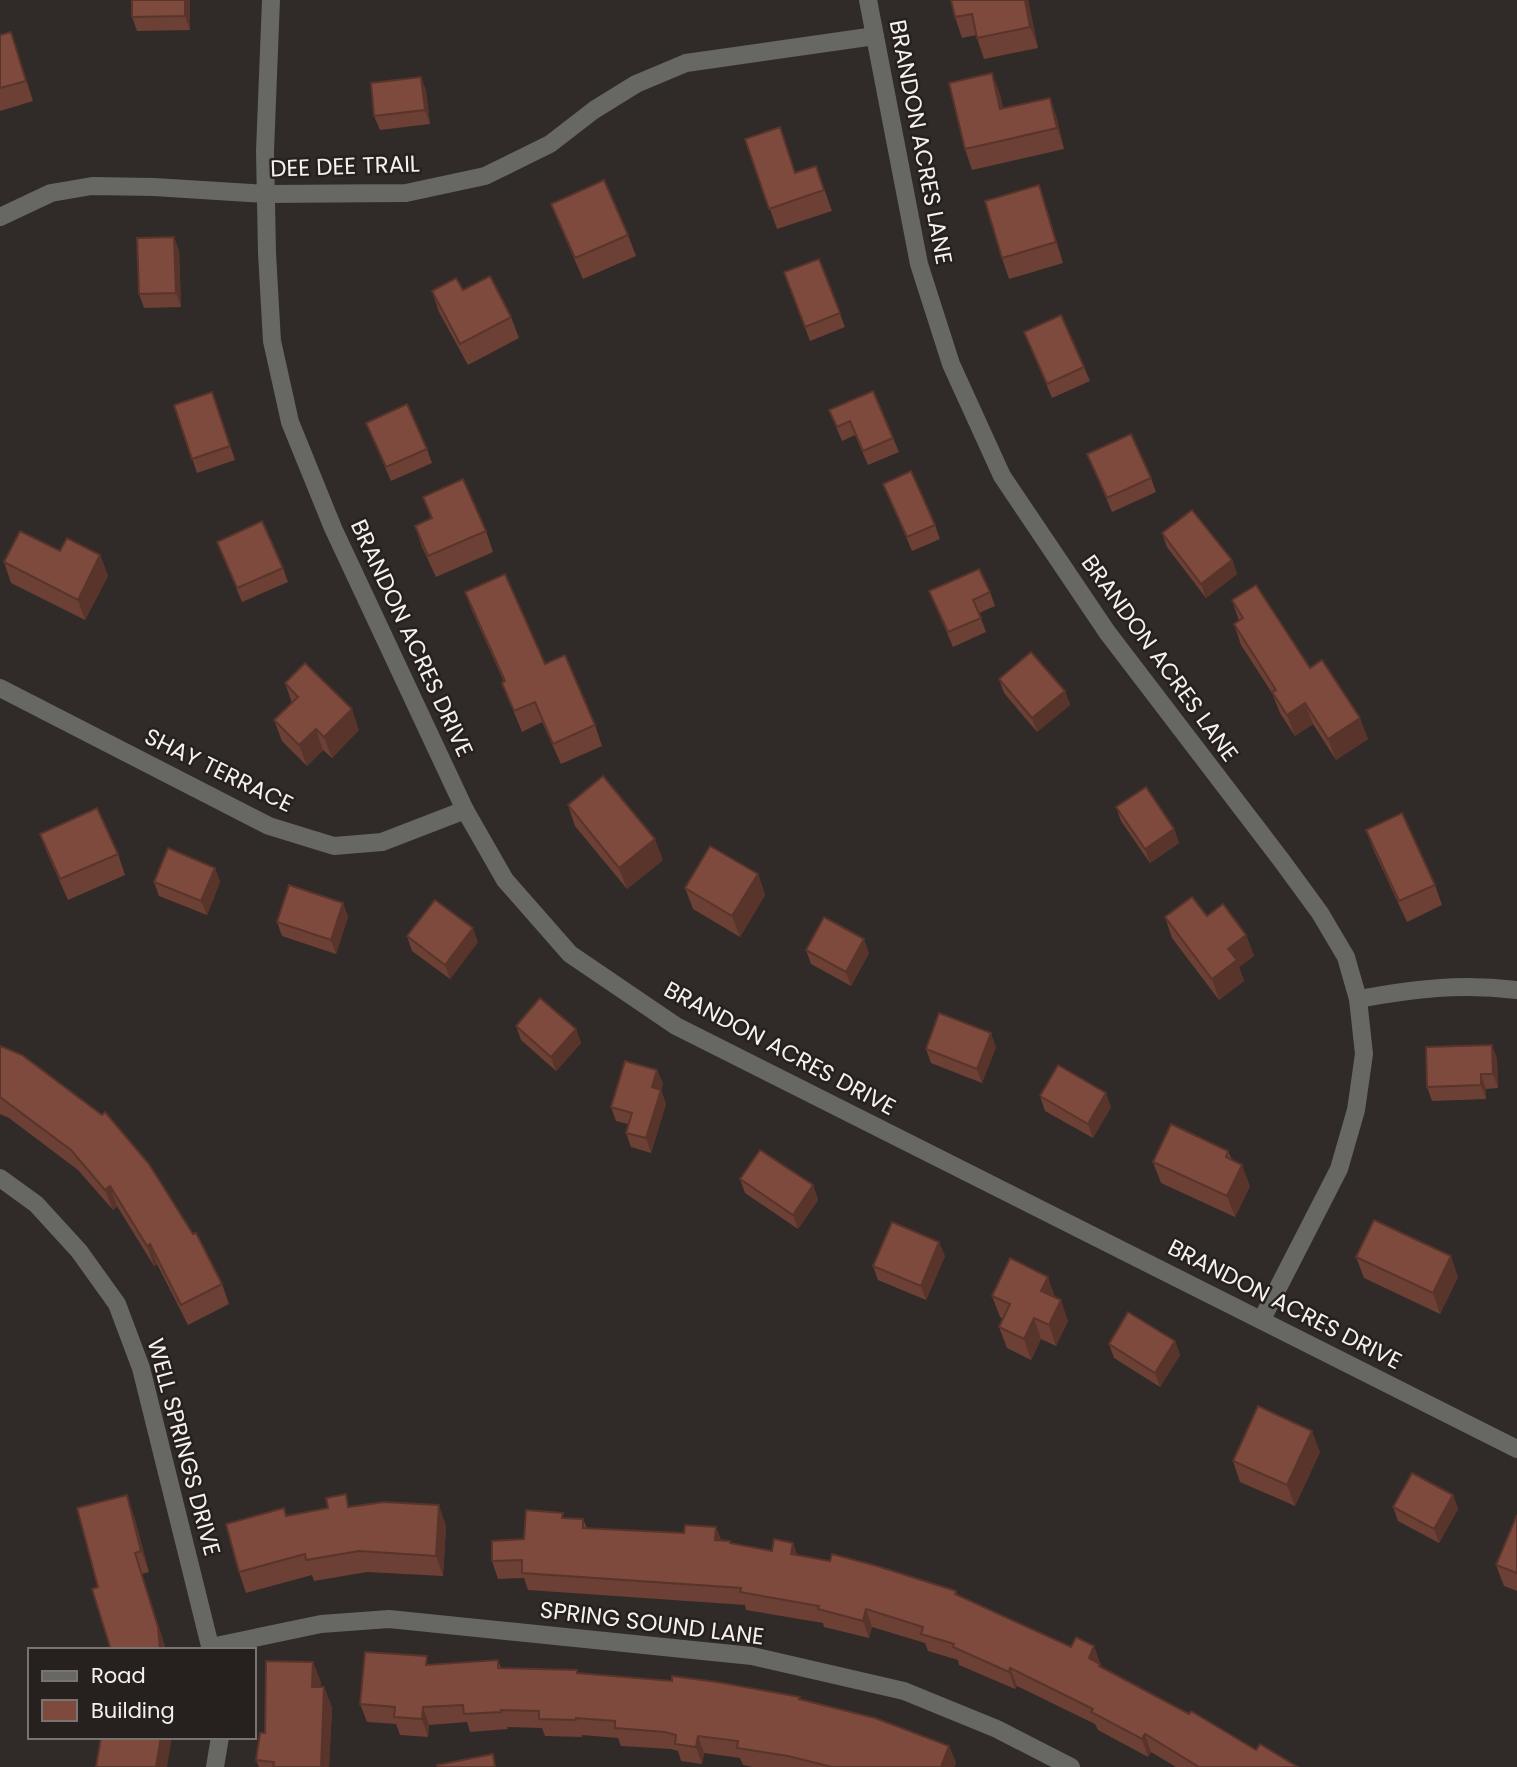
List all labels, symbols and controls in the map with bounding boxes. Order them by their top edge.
street label: BRANDON ACRES LANE [882,17,960,267]
street label: DEE DEE TRAIL [270,147,420,185]
street label: BRANDON ACRES DRIVE [343,514,481,762]
street label: BRANDON ACRES LANE [1074,548,1246,768]
street label: SHAY TERRACE [139,720,299,820]
street label: BRANDON ACRES DRIVE [658,973,902,1123]
street label: BRANDON ACRES DRIVE [1163,1231,1407,1377]
street label: WELL SPRINGS DRIVE [140,1335,228,1559]
street label: SPRING SOUND LANE [538,1593,766,1653]
legend [28,1648,256,1739]
text: Road [91,1661,146,1690]
text: Building [91,1696,175,1725]

